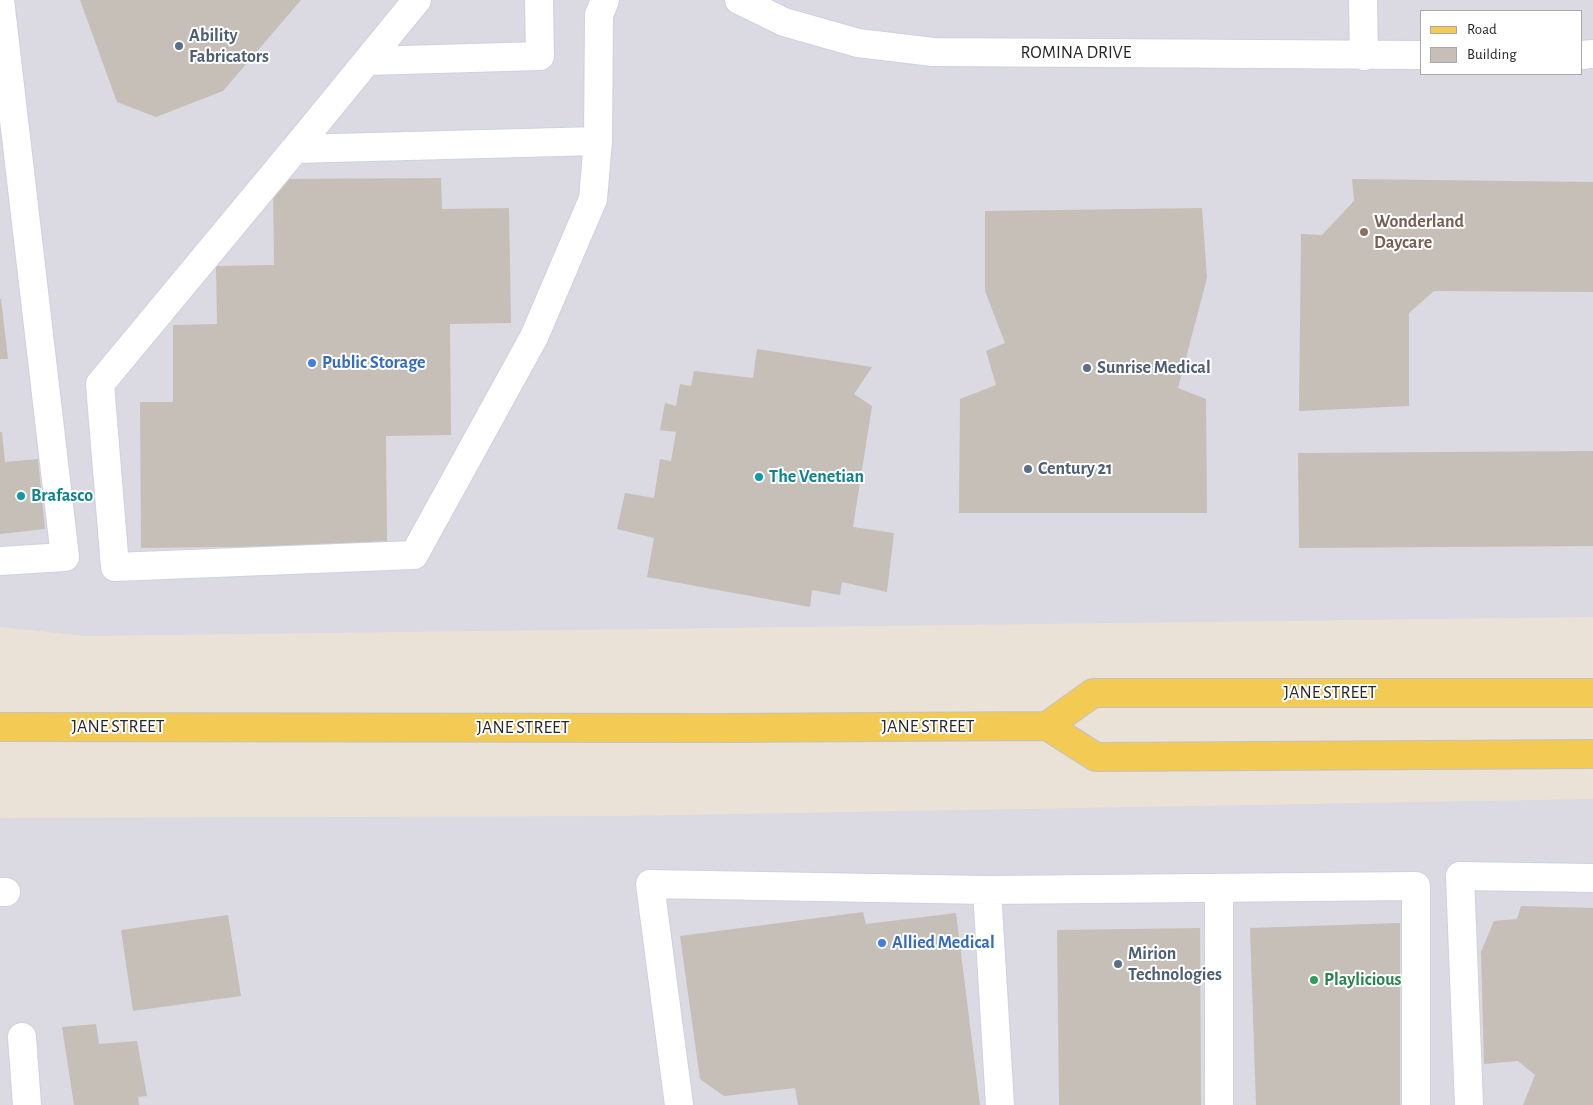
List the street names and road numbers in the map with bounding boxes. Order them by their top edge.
street label: ROMINA DRIVE [1021,42,1131,64]
street label: JANE STREET [1283,682,1377,704]
street label: JANE STREET [71,716,165,738]
street label: JANE STREET [881,716,975,738]
street label: JANE STREET [476,717,570,739]

